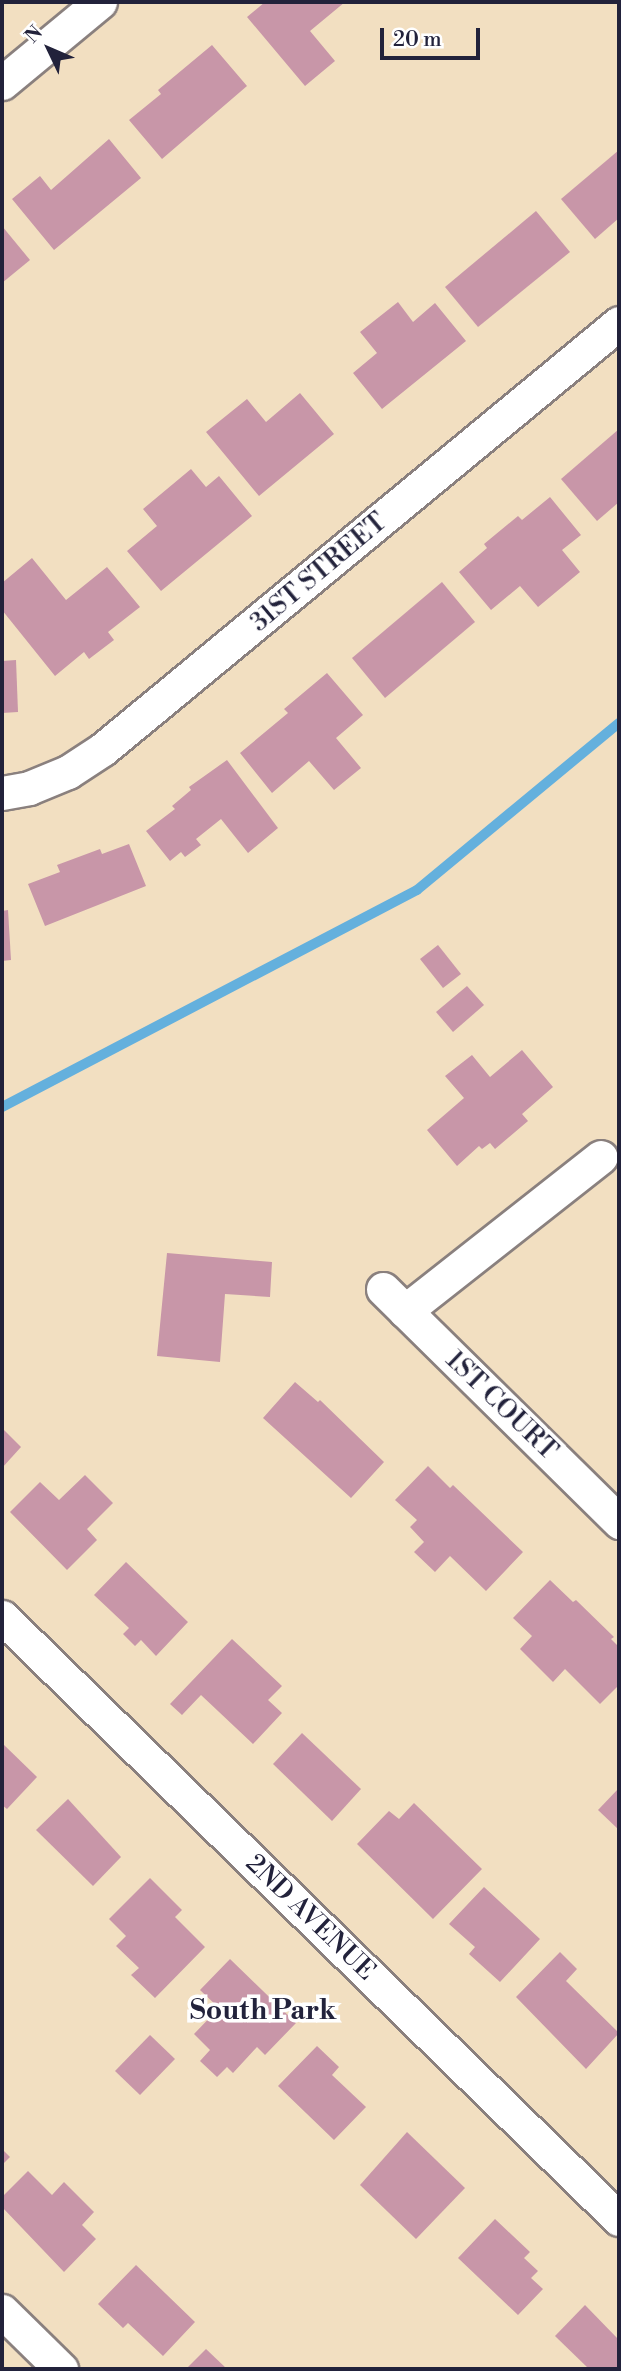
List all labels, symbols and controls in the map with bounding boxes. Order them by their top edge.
north arrow [14,14,84,84]
scale bar [383,14,483,58]
text: N [20,21,48,48]
text: 20 m [393,27,442,53]
street label: 31ST STREET [245,507,393,639]
street label: 1ST COURT [439,1345,563,1467]
street label: 2ND AVENUE [239,1849,381,1987]
district label: South Park [190,1994,336,2028]

